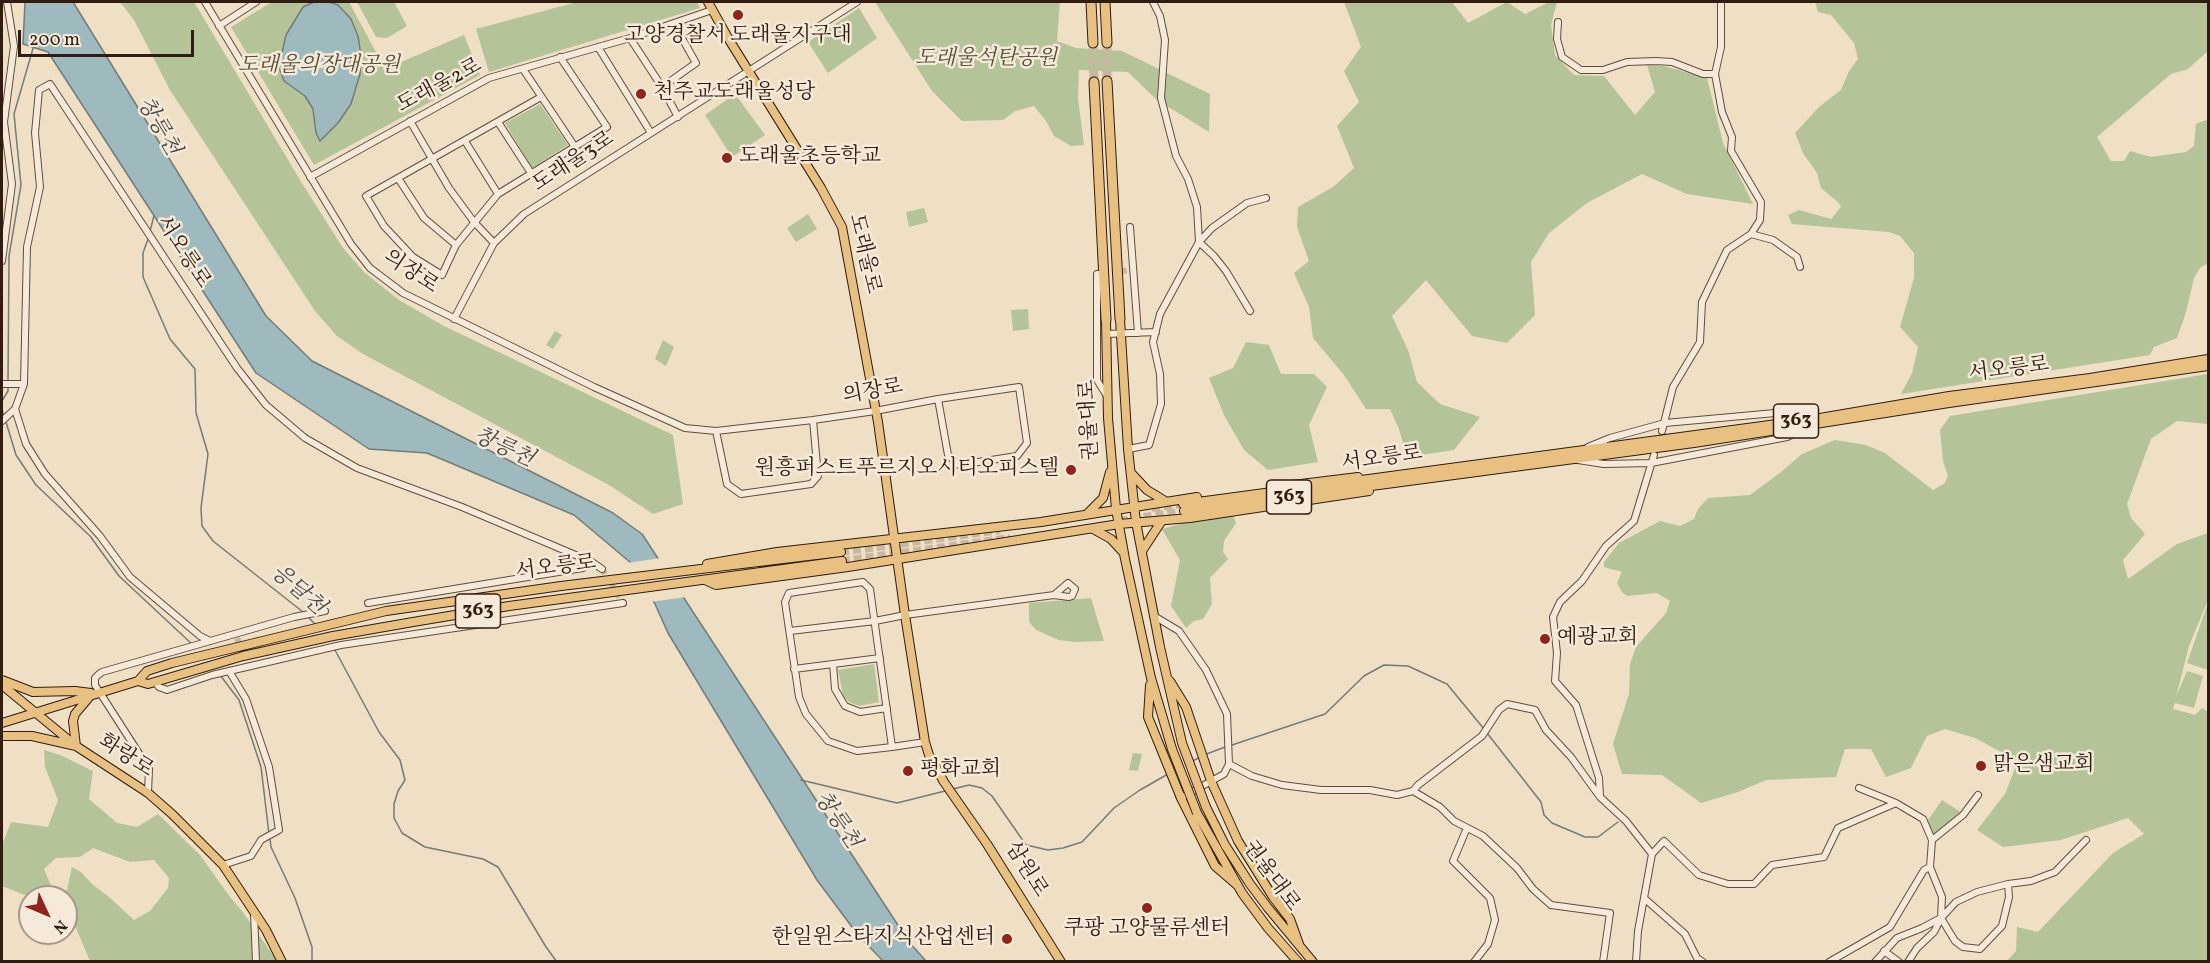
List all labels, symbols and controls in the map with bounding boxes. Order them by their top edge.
marker: 고양경찰서 도래울지구대 [731,8,745,22]
scale bar [21,18,196,56]
place label: 고양경찰서 도래울지구대 [624,24,852,50]
text: 200 m [29,28,80,53]
park label: 도래울석탄공원 [915,47,1057,73]
park label: 도래울의장대공원 [238,54,400,80]
street label: 도래울2로 [393,54,487,120]
place label: 천주교도래울성당 [653,81,815,107]
marker: 천주교도래울성당 [634,87,648,101]
water label: 창릉천 [130,93,184,161]
street label: 도래울3로 [529,127,619,199]
place label: 도래울초등학교 [739,145,881,171]
marker: 도래울초등학교 [720,151,734,165]
street label: 서오릉로 [149,212,215,294]
street label: 도래울로 [842,212,884,296]
street label: 의장로 [378,246,442,300]
street label: 서오릉로 [1967,354,2051,388]
street label: 의장로 [841,375,905,411]
street label: 권율대로 [1076,379,1106,461]
road number: 363 [1774,404,1818,438]
water label: 창릉천 [469,424,537,474]
street label: 서오릉로 [1340,442,1424,478]
place label: 원흥퍼스트푸르지오시티오피스텔 [755,457,1059,483]
marker: 원흥퍼스트푸르지오시티오피스텔 [1064,463,1078,477]
road number: 363 [1266,480,1312,514]
street label: 서오릉로 [514,552,598,586]
water label: 응달천 [264,560,330,622]
road number: 363 [456,594,500,628]
place label: 예광교회 [1557,626,1638,652]
marker: 예광교회 [1538,632,1552,646]
street label: 화랑로 [93,730,157,784]
place label: 맑은샘교회 [1993,753,2094,779]
place label: 평화교회 [920,758,1001,784]
marker: 맑은샘교회 [1974,759,1988,773]
marker: 평화교회 [901,764,915,778]
water label: 창릉천 [807,787,865,855]
street label: 권율대로 [1236,837,1304,917]
street label: 삼원로 [998,838,1052,902]
north arrow [18,885,78,945]
marker: 쿠팡 고양물류센터 [1140,901,1154,915]
text: N [48,914,71,938]
place label: 쿠팡 고양물류센터 [1064,917,1230,943]
place label: 한일윈스타지식산업센터 [772,926,995,952]
marker: 한일윈스타지식산업센터 [1000,932,1014,946]

